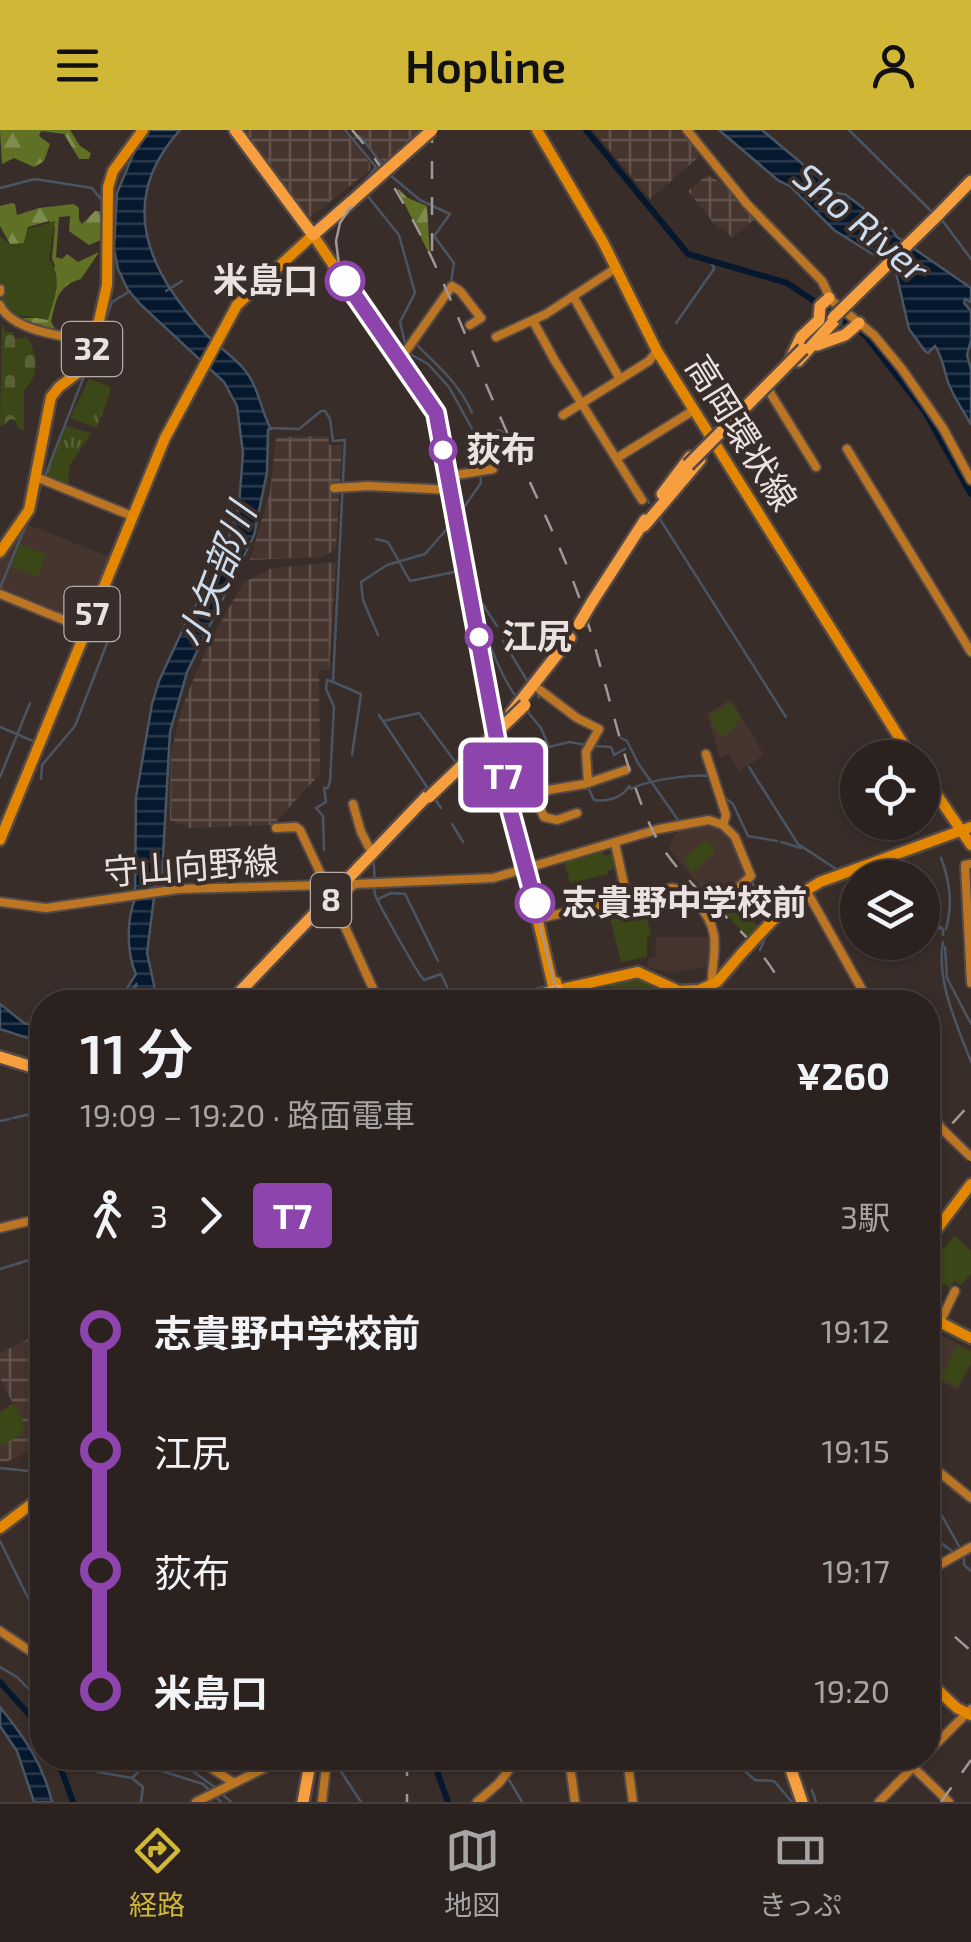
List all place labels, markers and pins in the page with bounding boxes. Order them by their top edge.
place label: 米島口 [213,258,318,300]
marker: 米島口 [326,262,364,300]
place label: 荻布 [466,427,536,469]
marker: 荻布 [430,437,456,463]
place label: 江尻 [502,614,572,656]
marker: 江尻 [466,624,492,650]
place label: 志貴野中学校前 [562,880,807,922]
marker: 志貴野中学校前 [516,884,554,922]

